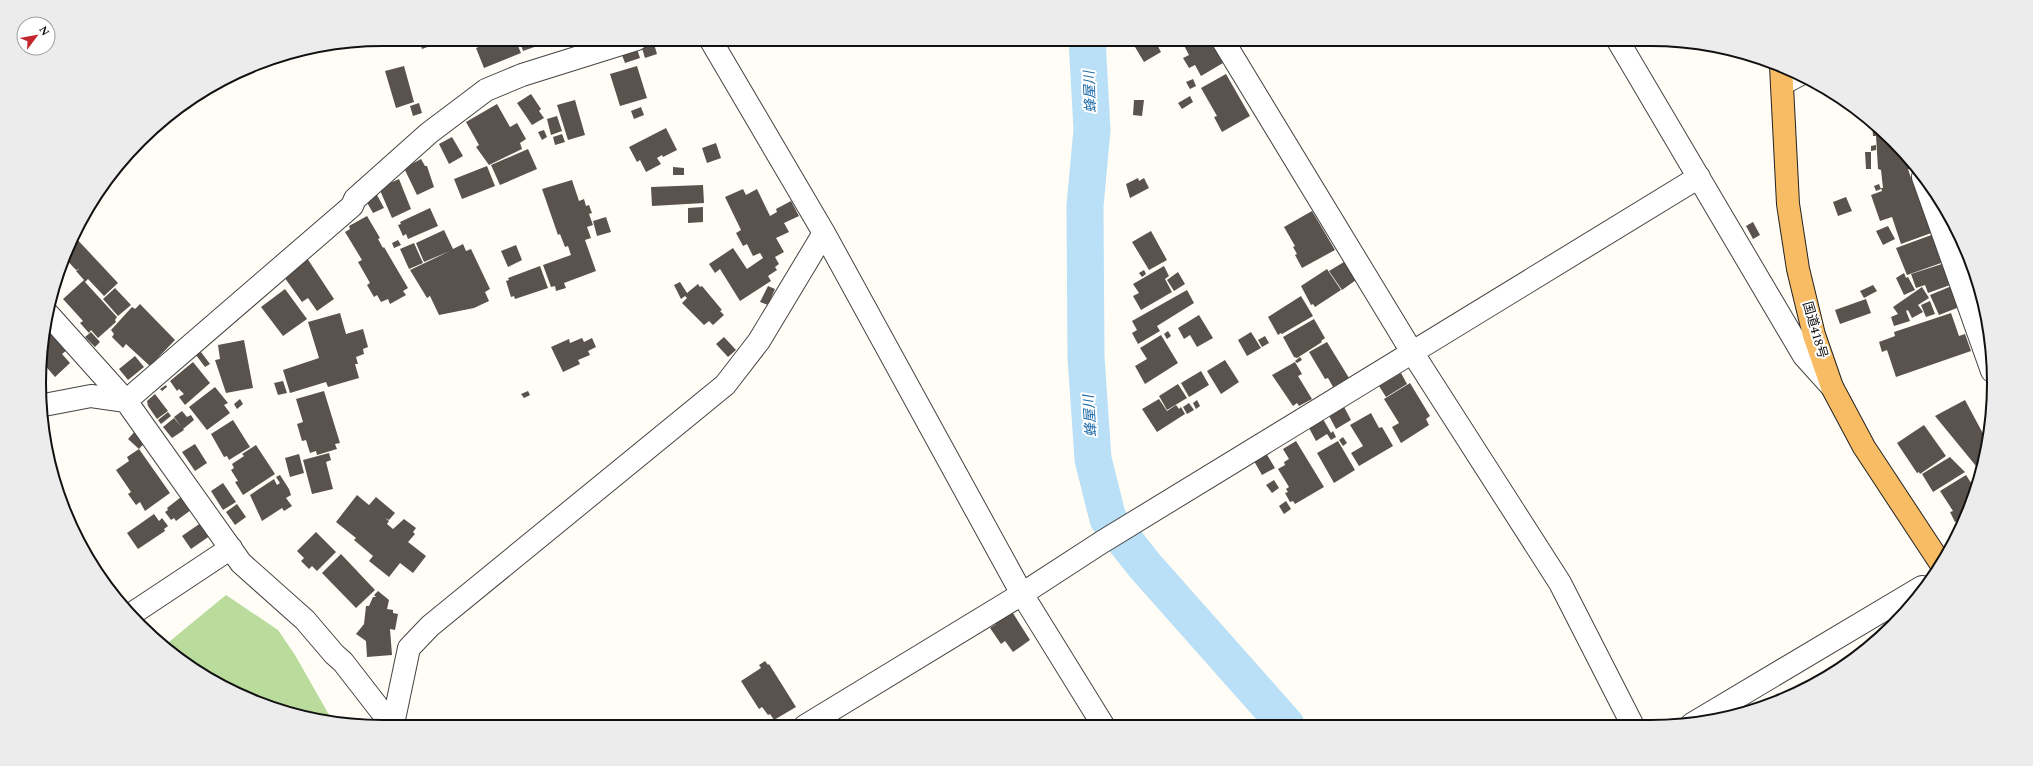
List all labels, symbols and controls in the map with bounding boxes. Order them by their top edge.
north arrow [16,16,56,56]
text: N [34,23,54,39]
water label: 蜂屋川 [1078,68,1102,114]
street label: 国道418号 [1797,299,1833,361]
water label: 蜂屋川 [1078,392,1102,438]

